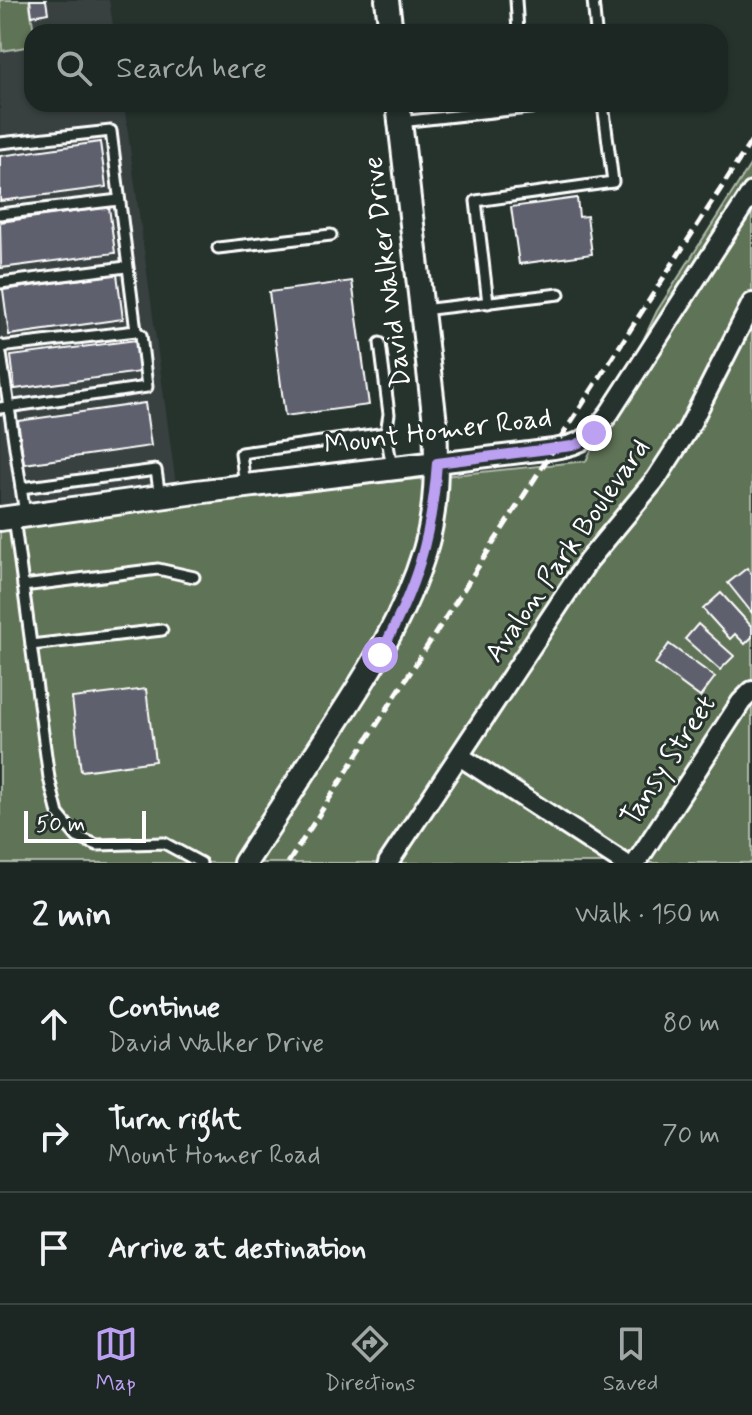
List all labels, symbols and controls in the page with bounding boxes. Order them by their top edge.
search box [24,24,728,112]
icon: search [52,46,96,90]
text: Search here [116,49,267,88]
street label: David Walker Drive [355,154,421,390]
street label: Mount Homer Road [322,400,554,464]
route end [576,415,612,451]
street label: Avalon Park Boulevard [477,432,659,670]
route start [362,637,398,673]
street label: Tansy Street [613,688,725,834]
scale bar [24,807,146,843]
text: 50 m [36,811,85,839]
text: 2 min [32,893,112,938]
text: Walk · 150 m [575,898,720,932]
text: Continue [108,988,220,1027]
icon: ahead [32,1002,76,1046]
text: 80 m [663,1007,720,1041]
text: David Walker Drive [108,1027,324,1061]
text: Turn right [108,1100,241,1139]
icon: right [32,1114,76,1158]
text: 70 m [662,1119,720,1153]
text: Mount Homer Road [108,1139,321,1173]
icon: arrive [32,1226,76,1270]
text: Arrive at destination [108,1229,366,1268]
tab: Map [94,1322,138,1398]
tab: Directions [325,1322,415,1398]
tab: Saved [603,1322,658,1398]

